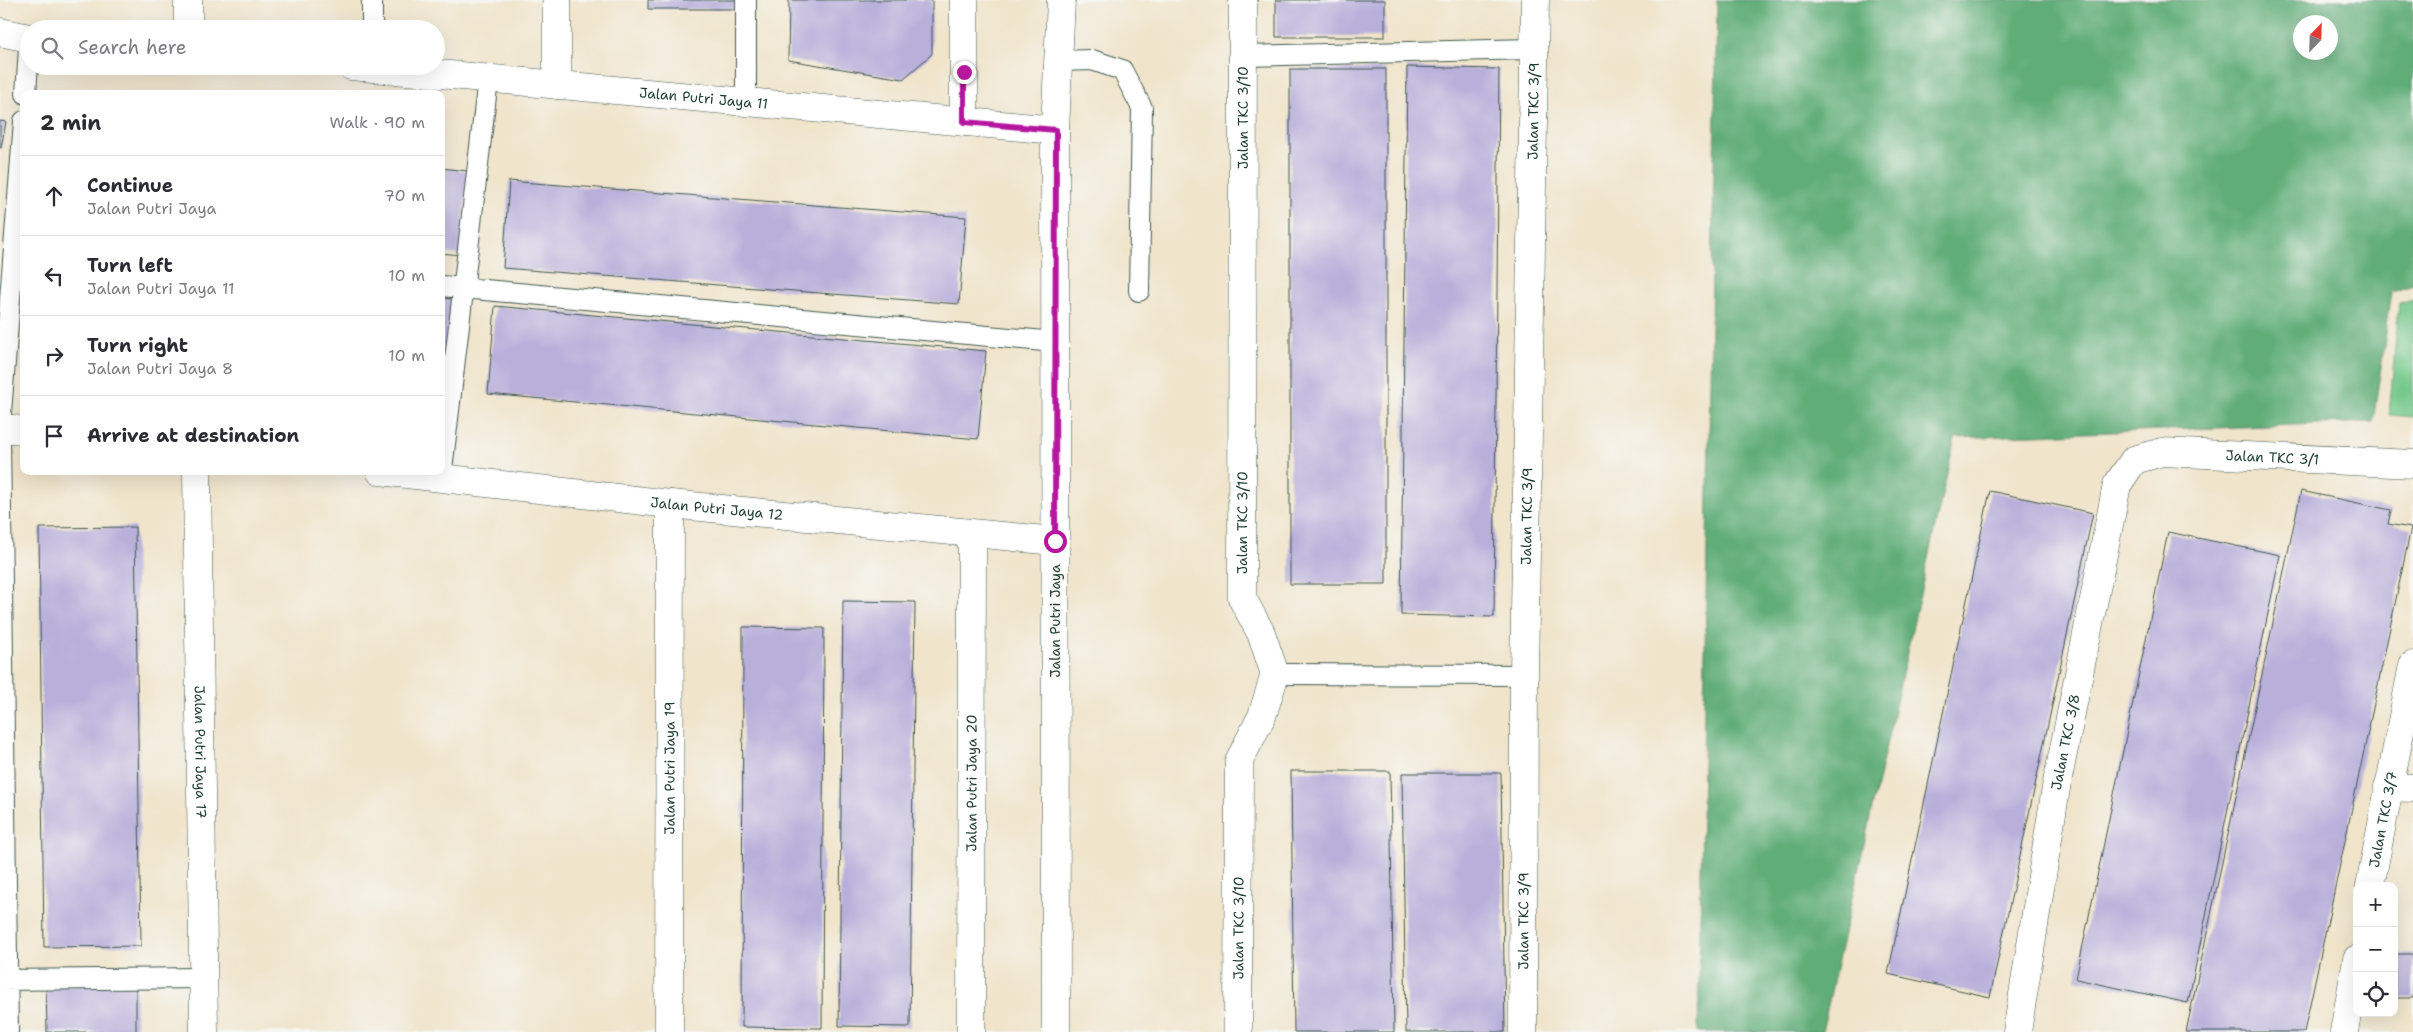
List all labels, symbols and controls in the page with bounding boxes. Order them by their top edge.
north arrow [2293,15,2338,60]
search box [20,20,445,75]
icon: search [38,34,66,62]
text: Search here [78,35,187,60]
route end [953,61,976,84]
street label: Jalan TKC 3/9 [1523,62,1543,160]
street label: Jalan TKC 3/10 [1234,66,1252,169]
street label: Jalan Putri Jaya 11 [638,83,769,113]
text: 2 min [40,109,101,137]
text: Walk · 90 m [330,112,425,133]
text: Continue [87,173,173,198]
icon: ahead [40,182,68,210]
text: 70 m [384,185,425,206]
text: Jalan Putri Jaya [87,198,217,219]
text: Turn left [87,253,173,278]
icon: left [40,262,68,290]
text: 10 m [388,265,425,286]
text: Jalan Putri Jaya 11 [87,278,235,299]
text: Turn right [87,333,188,358]
icon: right [40,342,68,370]
text: 10 m [388,345,425,366]
text: Jalan Putri Jaya 8 [87,358,233,379]
icon: arrive [40,422,68,450]
text: Arrive at destination [87,423,299,448]
street label: Jalan TKC 3/1 [2225,446,2320,469]
street label: Jalan TKC 3/9 [1517,467,1536,565]
street label: Jalan TKC 3/10 [1233,471,1251,574]
street label: Jalan Putri Jaya 12 [650,493,784,524]
route start [1044,530,1067,553]
street label: Jalan Putri Jaya [1046,564,1064,678]
street label: Jalan Putri Jaya 17 [191,685,210,819]
street label: Jalan TKC 3/8 [2047,692,2084,792]
street label: Jalan Putri Jaya 19 [660,701,679,835]
street label: Jalan Putri Jaya 20 [962,714,981,852]
street label: Jalan TKC 3/7 [2365,770,2401,869]
street label: Jalan TKC 3/9 [1514,872,1532,970]
street label: Jalan TKC 3/10 [1229,876,1248,980]
map controls [2353,882,2398,1017]
button: + [2353,882,2398,927]
button: − [2353,927,2398,972]
button: locate [2353,972,2398,1017]

